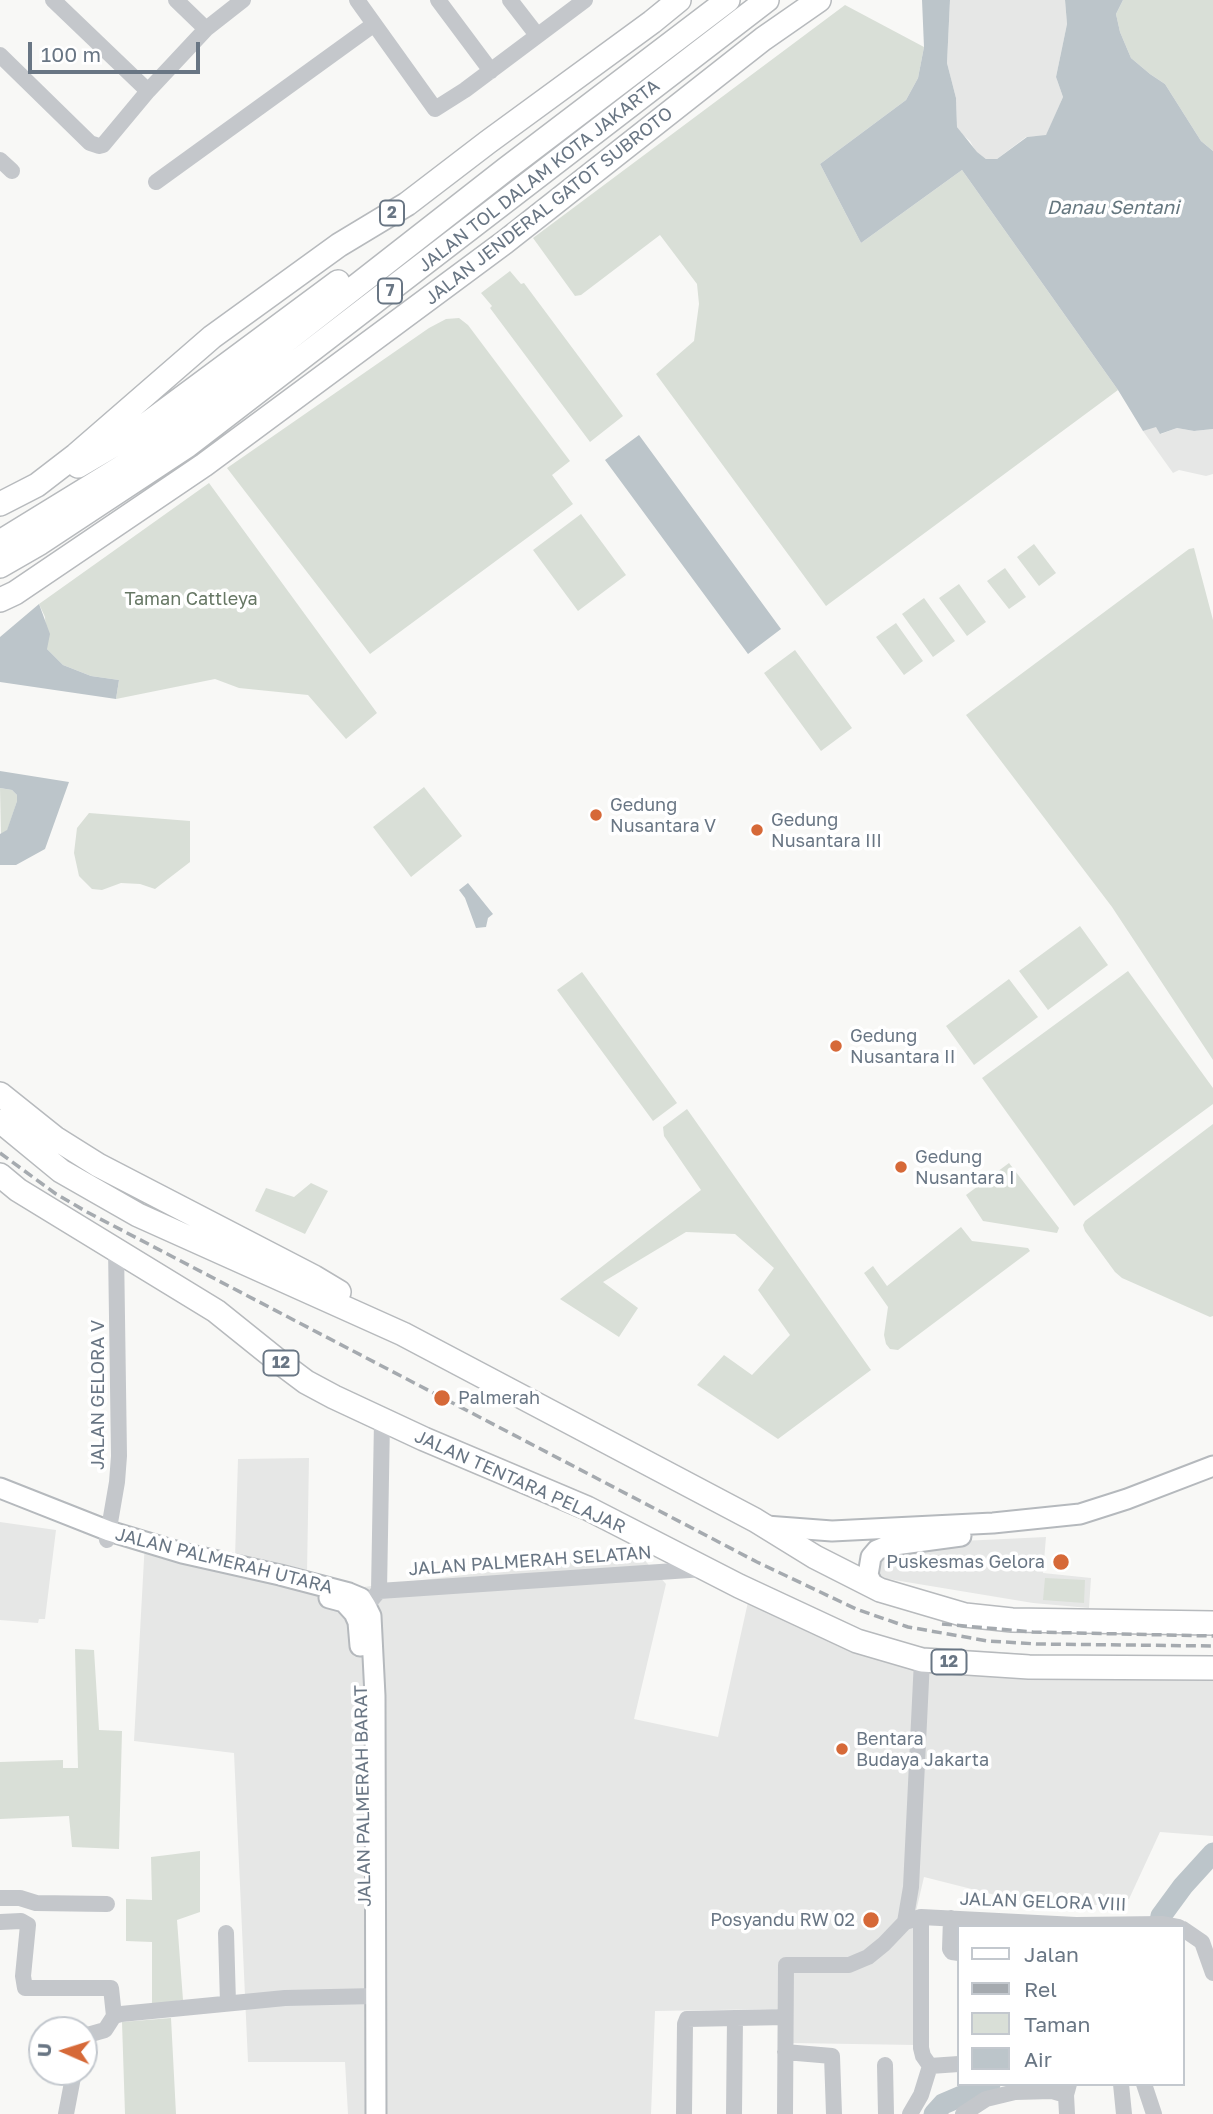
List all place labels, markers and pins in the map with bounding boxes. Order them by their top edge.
place label: Gedung Nusantara V [610,794,716,836]
marker: Gedung Nusantara V [588,807,604,823]
place label: Gedung Nusantara III [771,809,882,852]
marker: Gedung Nusantara III [749,822,765,838]
place label: Gedung Nusantara II [850,1025,955,1068]
marker: Gedung Nusantara II [828,1038,844,1054]
place label: Gedung Nusantara I [915,1146,1015,1188]
marker: Gedung Nusantara I [893,1159,909,1175]
place label: Palmerah [458,1387,540,1409]
marker: Palmerah [432,1388,452,1408]
place label: Puskesmas Gelora [886,1551,1045,1573]
marker: Puskesmas Gelora [1051,1552,1071,1572]
place label: Bentara Budaya Jakarta [856,1728,989,1770]
marker: Bentara Budaya Jakarta [834,1741,850,1757]
place label: Posyandu RW 02 [710,1909,855,1931]
marker: Posyandu RW 02 [861,1910,881,1930]

